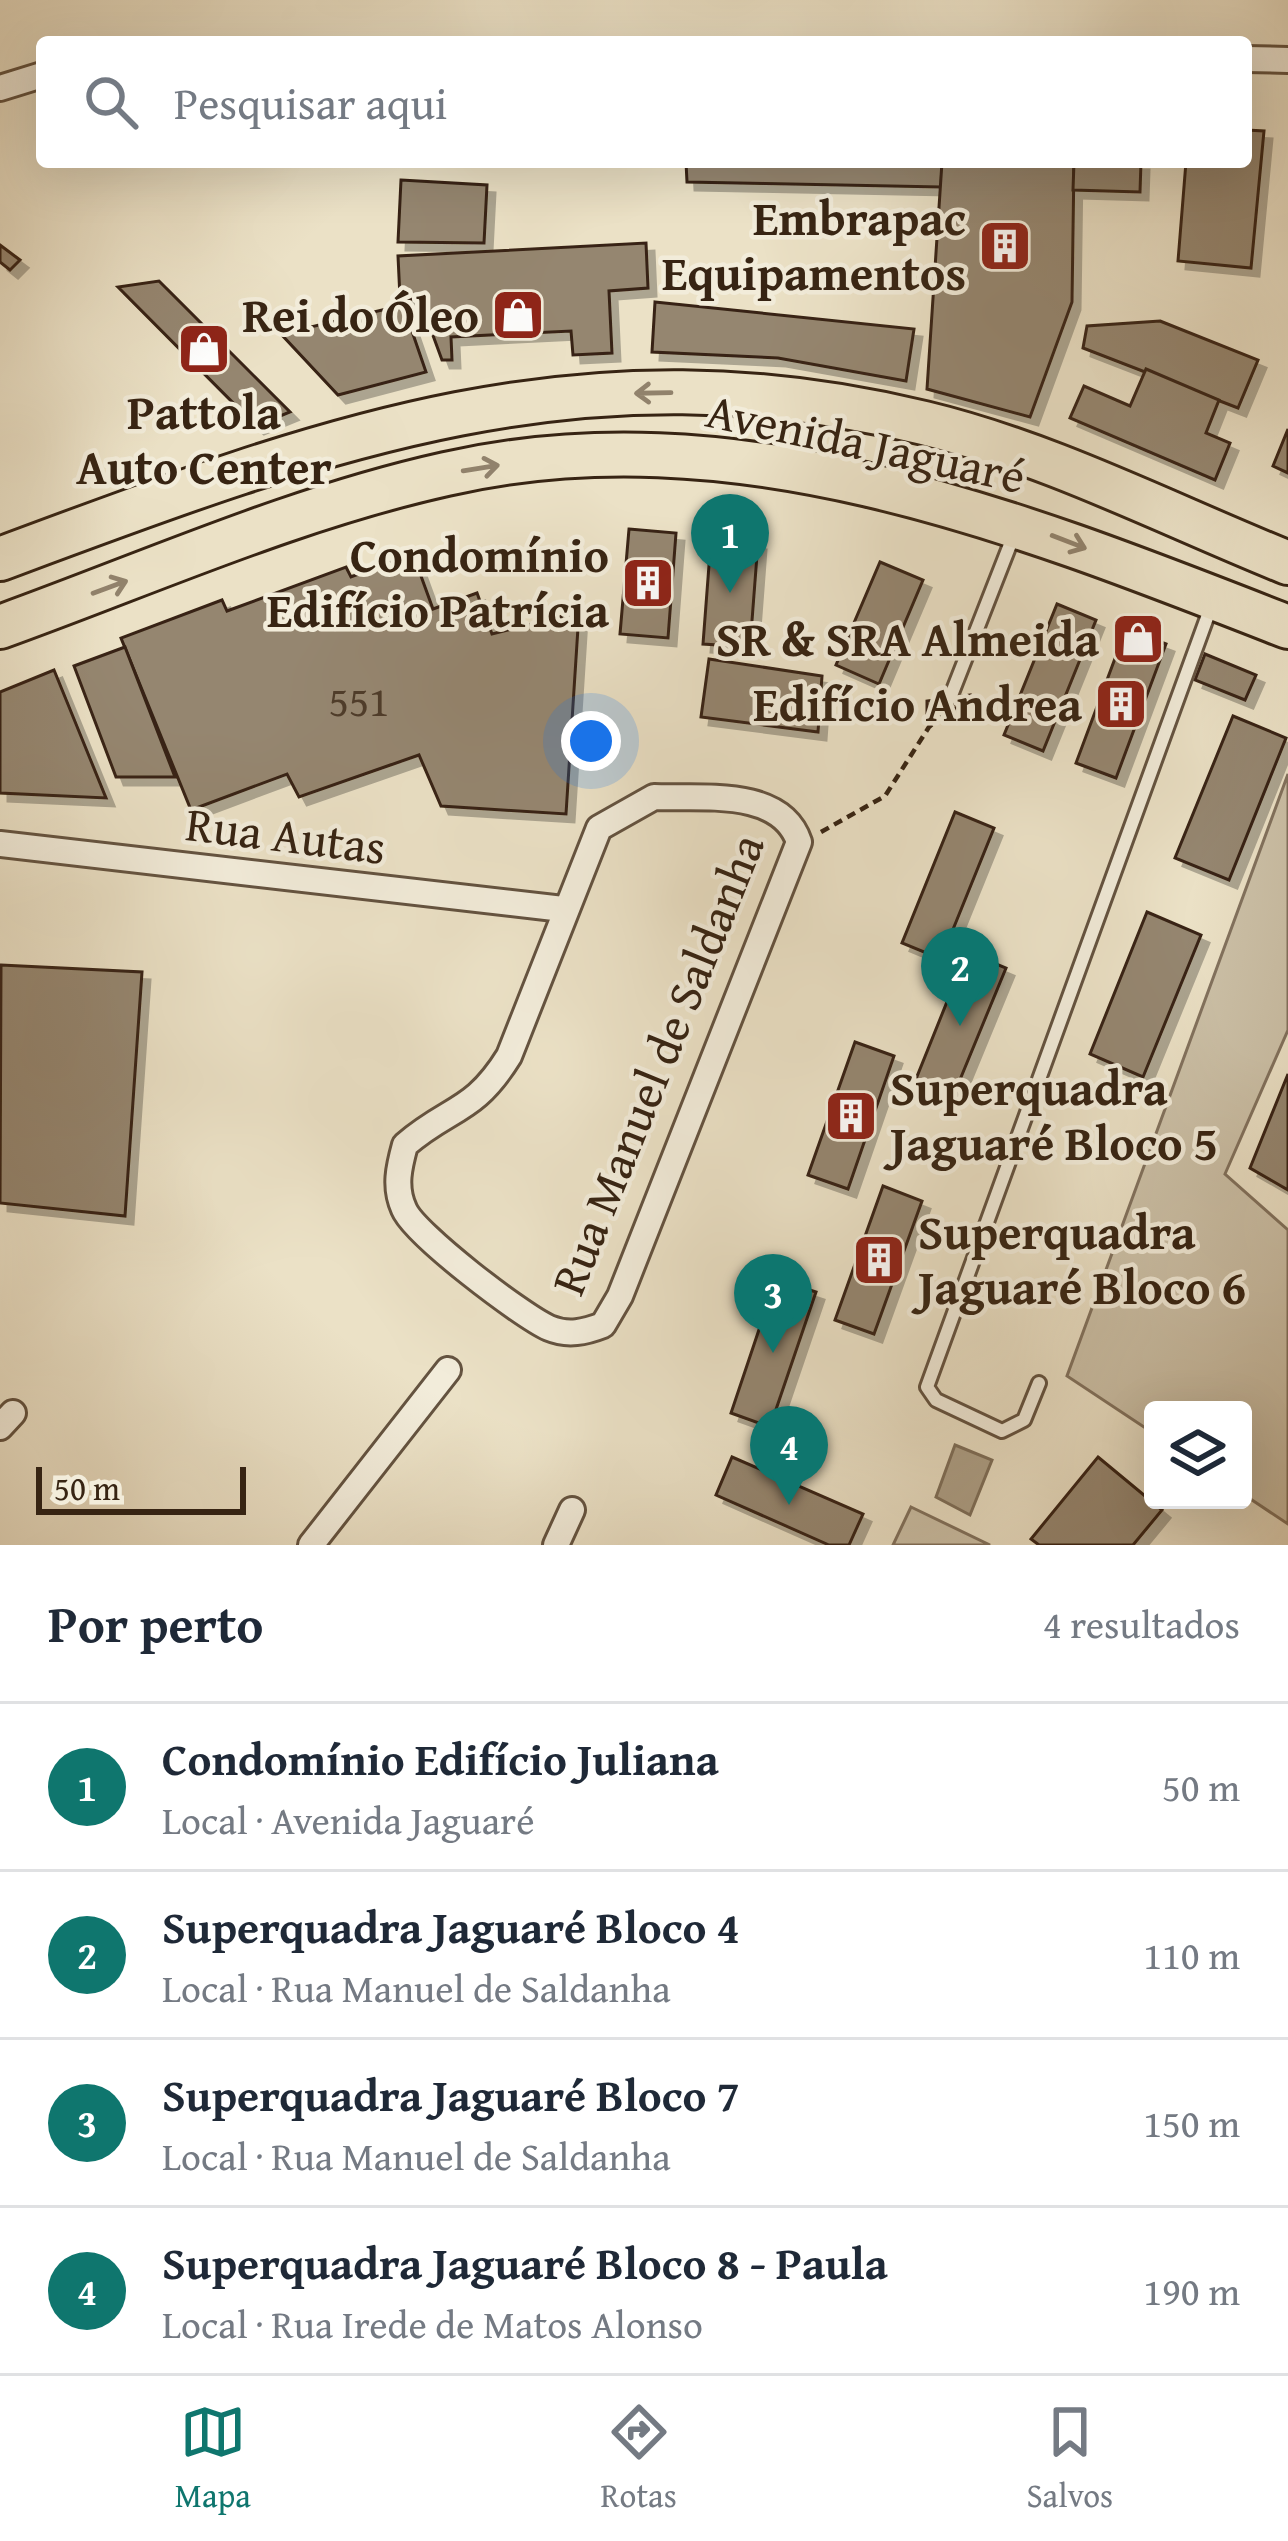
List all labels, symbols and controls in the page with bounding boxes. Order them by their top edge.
search box [36,36,1252,168]
icon: search [78,69,144,135]
text: Pesquisar aqui [174,70,447,135]
place label: Embrapac Equipamentos [662,182,966,308]
building icon: Embrapac Equipamentos [977,218,1033,274]
place label: Rei do Óleo [242,279,479,350]
shop icon: Rei do Óleo [490,287,546,343]
shop icon: Pattola Auto Center [176,321,232,377]
street label: Avenida Jaguaré [700,374,1032,511]
place label: Pattola Auto Center [76,376,332,502]
one-way arrow [634,381,673,404]
one-way arrow [460,456,499,479]
pin: 1 [691,494,769,593]
place label: Condomínio Edifício Patrícia [267,519,609,645]
one-way arrow [1050,533,1087,555]
building icon: Condomínio Edifício Patrícia [620,555,676,611]
one-way arrow [91,575,128,596]
place label: SR & SRA Almeida [716,603,1099,674]
shop icon: SR & SRA Almeida [1110,611,1166,667]
place label: Edifício Andrea [753,668,1082,739]
house number: 551 [329,670,389,731]
building icon: Edifício Andrea [1093,676,1149,732]
your location [561,711,621,771]
street label: Rua Autas [182,787,390,882]
street label: Rua Manuel de Saldanha [532,822,782,1305]
pin: 2 [921,927,999,1026]
place label: Superquadra Jaguaré Bloco 5 [883,1052,1218,1178]
building icon: Superquadra Jaguaré Bloco 5 [823,1088,879,1144]
place label: Superquadra Jaguaré Bloco 6 [911,1196,1246,1322]
building icon: Superquadra Jaguaré Bloco 6 [851,1232,907,1288]
pin: 3 [734,1254,812,1353]
map controls [1144,1401,1252,1509]
button: layers [1144,1401,1252,1509]
pin: 4 [750,1406,828,1505]
scale bar [36,1461,246,1514]
text: 50 m [54,1464,120,1512]
text: Por perto [48,1586,263,1661]
text: 4 resultados [1043,1595,1240,1652]
text: Condomínio Edifício Juliana [162,1726,719,1791]
text: 1 [77,1758,97,1815]
text: 50 m [1162,1758,1240,1815]
text: Local · Avenida Jaguaré [162,1791,534,1848]
text: Superquadra Jaguaré Bloco 4 [162,1894,740,1959]
text: 2 [77,1926,97,1983]
text: 110 m [1143,1926,1240,1983]
text: Local · Rua Manuel de Saldanha [162,1959,671,2016]
text: Superquadra Jaguaré Bloco 7 [162,2062,740,2127]
text: 3 [77,2094,97,2151]
text: 150 m [1143,2094,1240,2151]
text: Local · Rua Manuel de Saldanha [162,2127,671,2184]
text: Superquadra Jaguaré Bloco 8 - Paula [162,2230,888,2295]
text: 4 [77,2262,97,2319]
text: 190 m [1143,2262,1240,2319]
text: Local · Rua Irede de Matos Alonso [162,2295,703,2352]
tab: Mapa [175,2399,251,2519]
tab: Rotas [601,2399,677,2519]
tab: Salvos [1026,2399,1113,2519]

